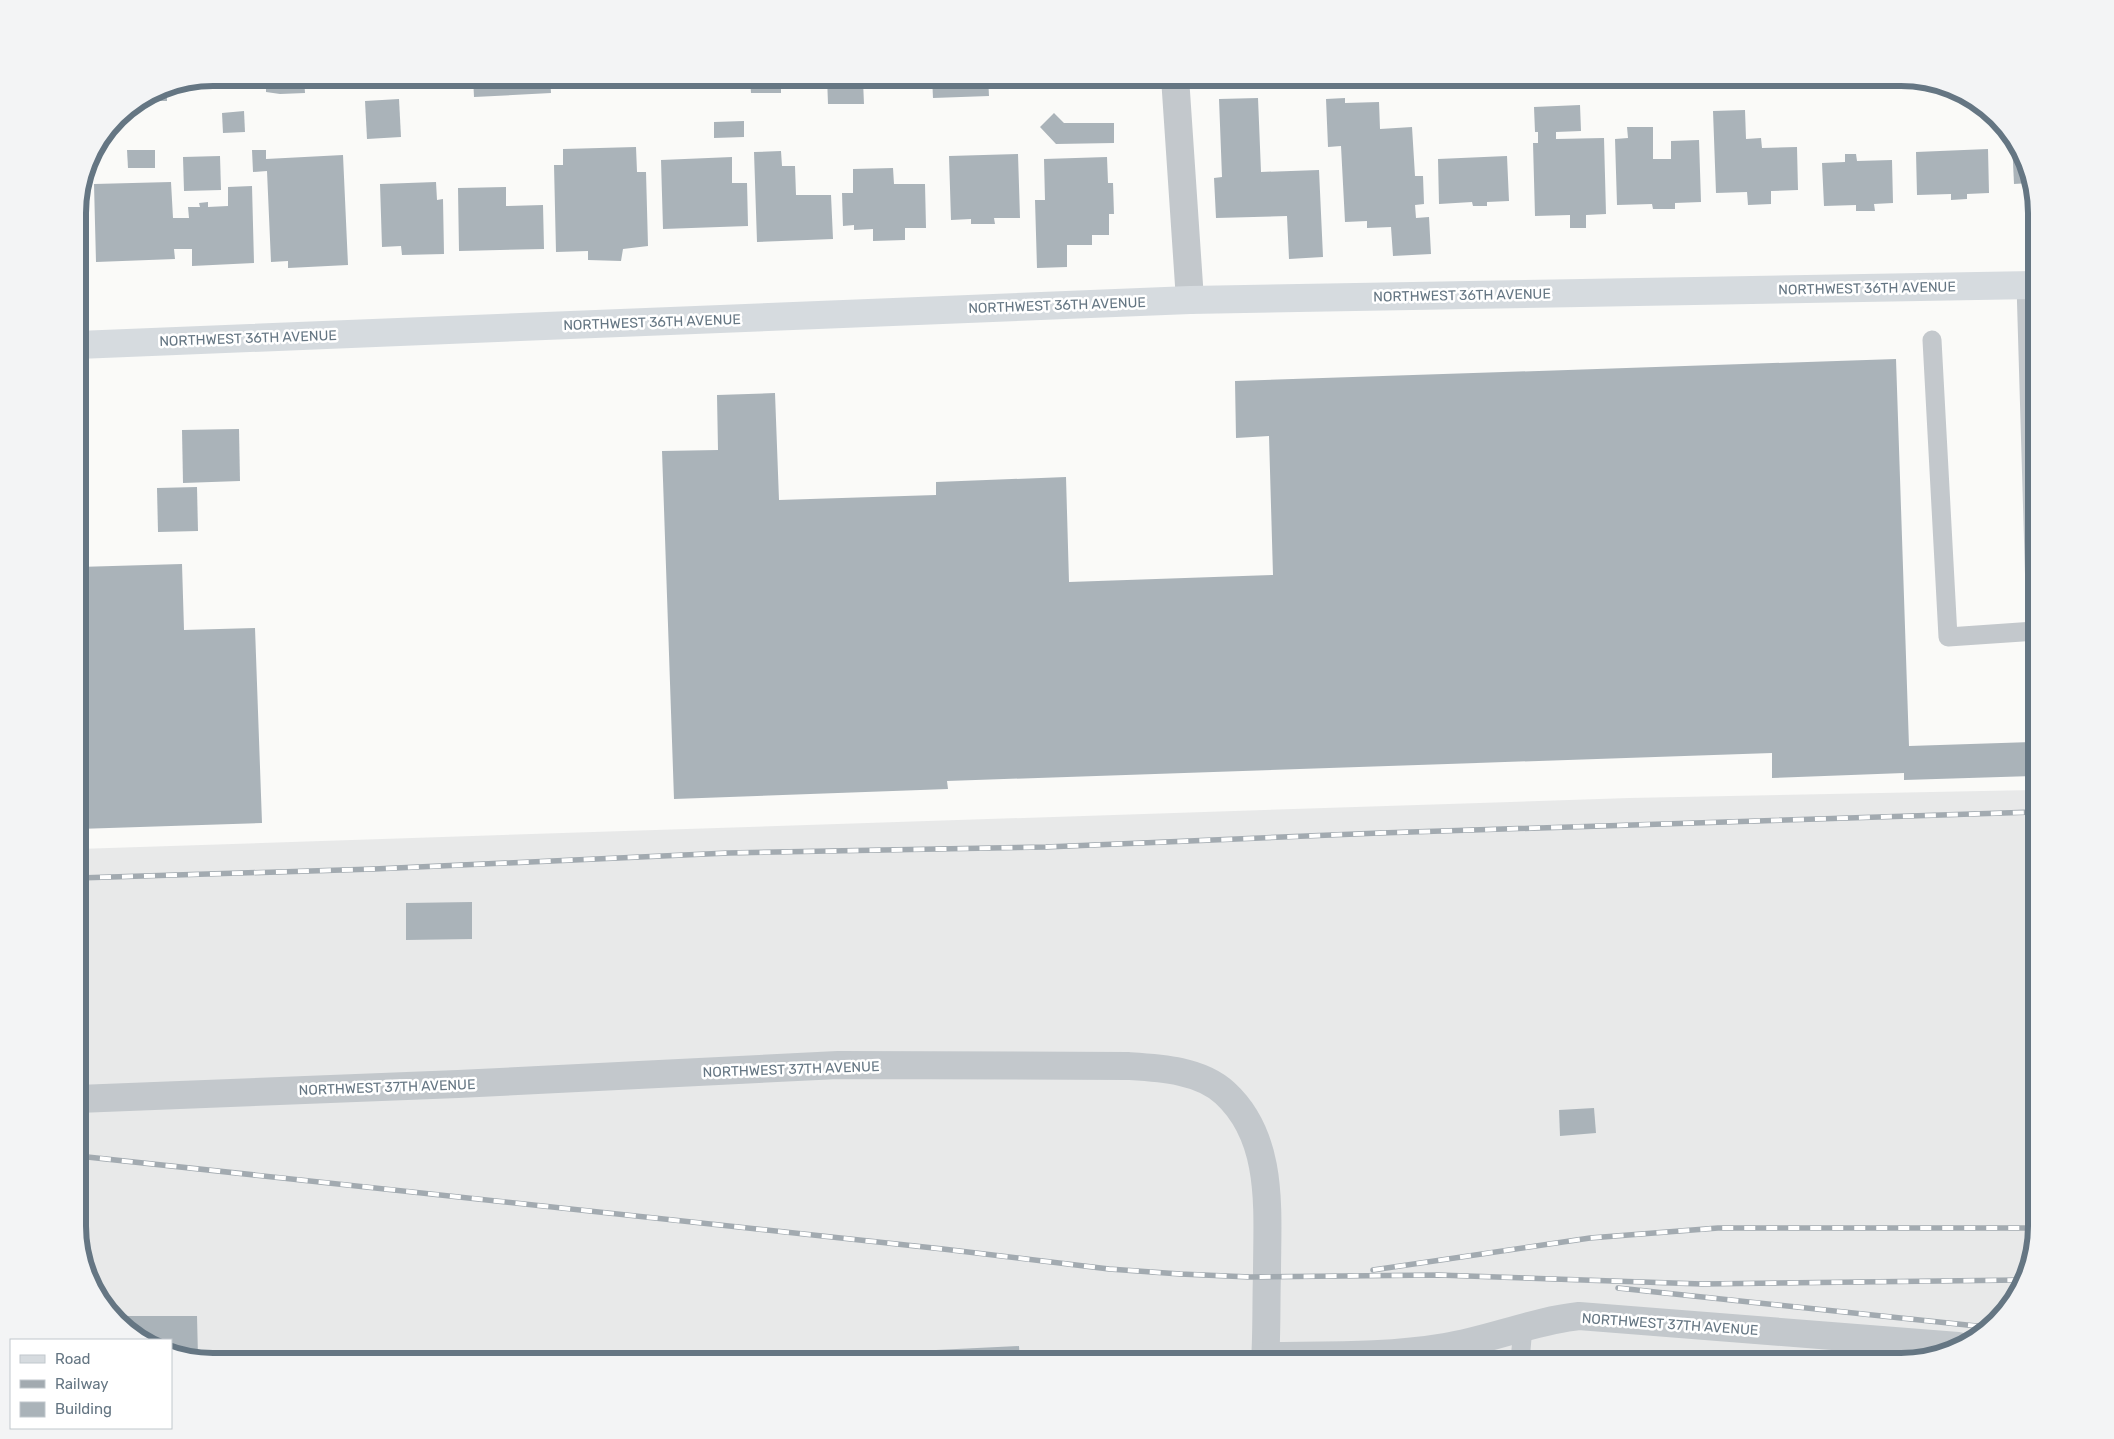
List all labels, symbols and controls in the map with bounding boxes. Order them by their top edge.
street label: NORTHWEST 36TH AVENUE [1778,278,1956,299]
street label: NORTHWEST 36TH AVENUE [1373,285,1551,306]
street label: NORTHWEST 36TH AVENUE [968,294,1146,317]
street label: NORTHWEST 36TH AVENUE [563,311,741,334]
street label: NORTHWEST 36TH AVENUE [159,327,337,350]
street label: NORTHWEST 37TH AVENUE [702,1058,880,1081]
street label: NORTHWEST 37TH AVENUE [298,1076,476,1099]
street label: NORTHWEST 37TH AVENUE [1581,1310,1759,1339]
legend [10,1339,172,1429]
text: Road [55,1350,91,1368]
text: Railway [55,1375,109,1393]
text: Building [55,1400,112,1418]

